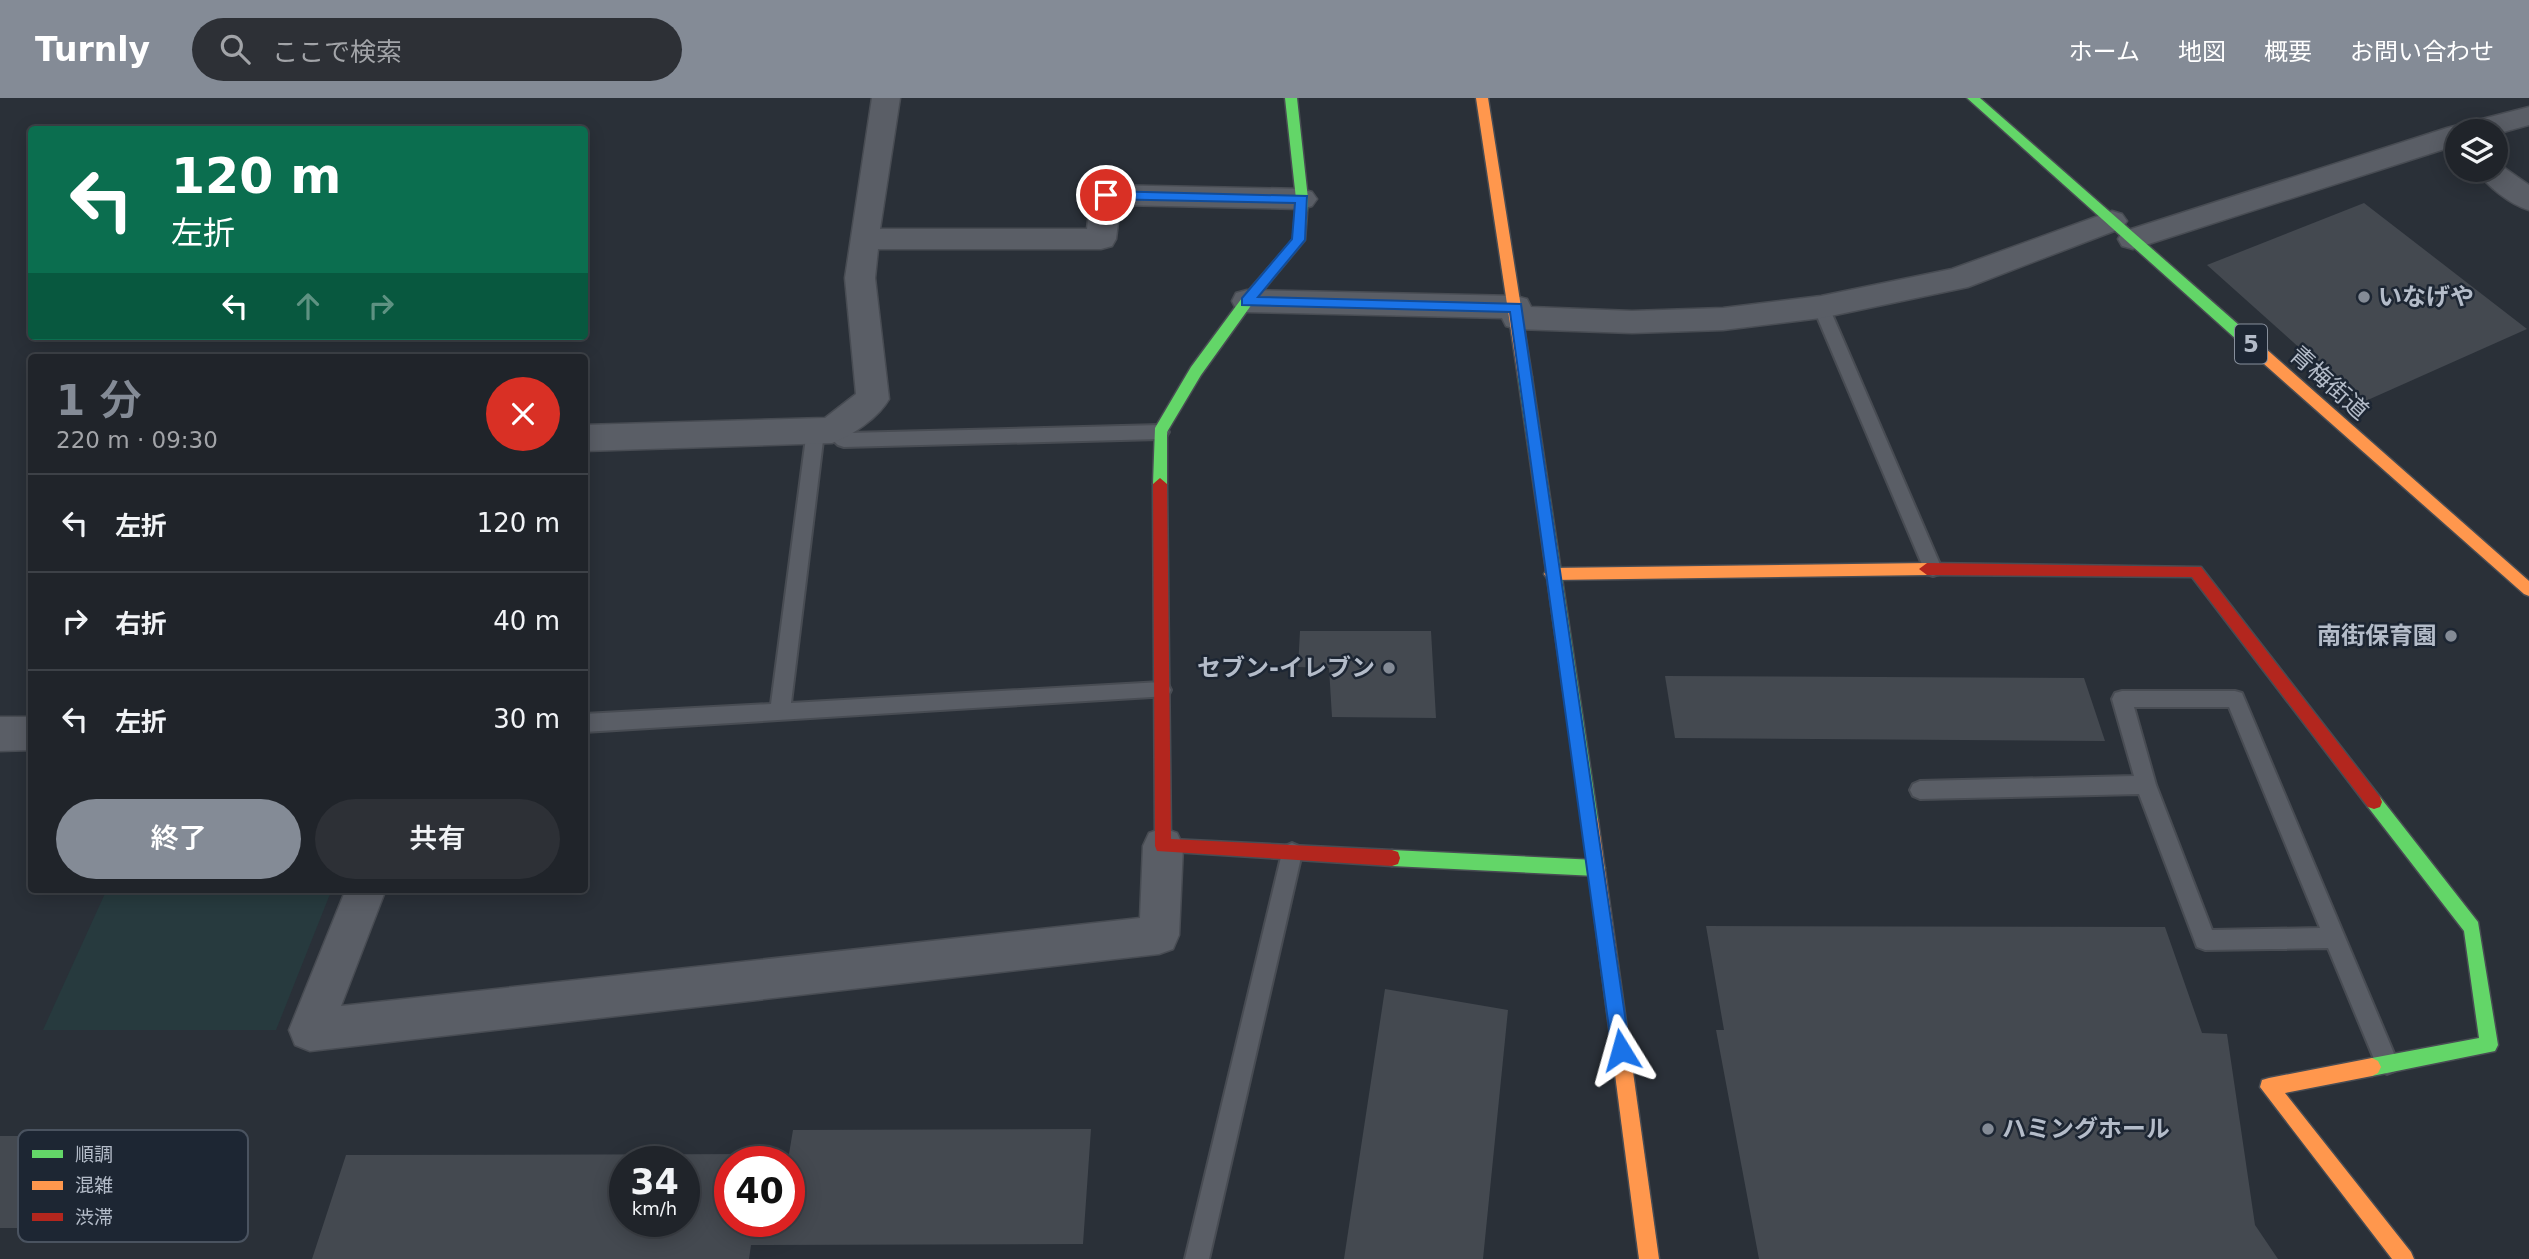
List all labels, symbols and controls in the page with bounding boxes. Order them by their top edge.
search box [192,18,682,81]
text: Turnly [35,30,150,69]
icon: search [216,30,254,68]
text: ここで検索 [272,37,402,67]
text: ホーム [2069,38,2140,66]
text: 地図 [2178,38,2226,66]
text: 概要 [2264,38,2312,66]
text: お問い合わせ [2350,38,2494,66]
map controls [2445,119,2508,182]
button: layers [2445,119,2508,182]
text: 120 m [171,148,341,205]
icon: left [56,154,147,245]
pin [1076,165,1136,225]
icon: arrive [1087,176,1125,214]
text: 左折 [171,214,235,252]
place label: いなげや [2378,283,2474,311]
icon: left [216,287,254,325]
icon: ahead [289,287,327,325]
icon: right [362,287,400,325]
marker: いなげや [2356,289,2372,305]
road number: 5 [2235,325,2267,364]
street label: 青梅街道 [2284,340,2374,426]
text: 1 分 [56,376,142,425]
button: close [486,377,560,451]
text: 220 m · 09:30 [56,427,218,453]
icon: left [56,504,94,542]
text: 120 m [477,508,560,538]
text: 左折 [115,511,167,541]
icon: right [56,602,94,640]
text: 40 m [493,606,560,636]
text: 右折 [115,609,167,639]
place label: 南街保育園 [2317,622,2437,650]
marker: 南街保育園 [2443,628,2459,644]
place label: セブン-イレブン [1197,654,1375,682]
marker: セブン-イレブン [1381,660,1397,676]
icon: left [56,700,94,738]
text: 30 m [493,704,560,734]
text: 左折 [115,707,167,737]
button: 終了 [56,799,301,879]
button: 共有 [315,799,560,879]
position arrow [1584,1013,1658,1087]
place label: ハミングホール [2002,1115,2170,1143]
marker: ハミングホール [1980,1121,1996,1137]
legend [18,1130,248,1242]
text: 順調 [75,1143,113,1165]
speed limit sign: 40 [714,1146,805,1237]
text: 34 [630,1162,679,1202]
text: 混雑 [75,1174,113,1196]
text: km/h [632,1198,677,1219]
text: 渋滞 [75,1206,113,1228]

